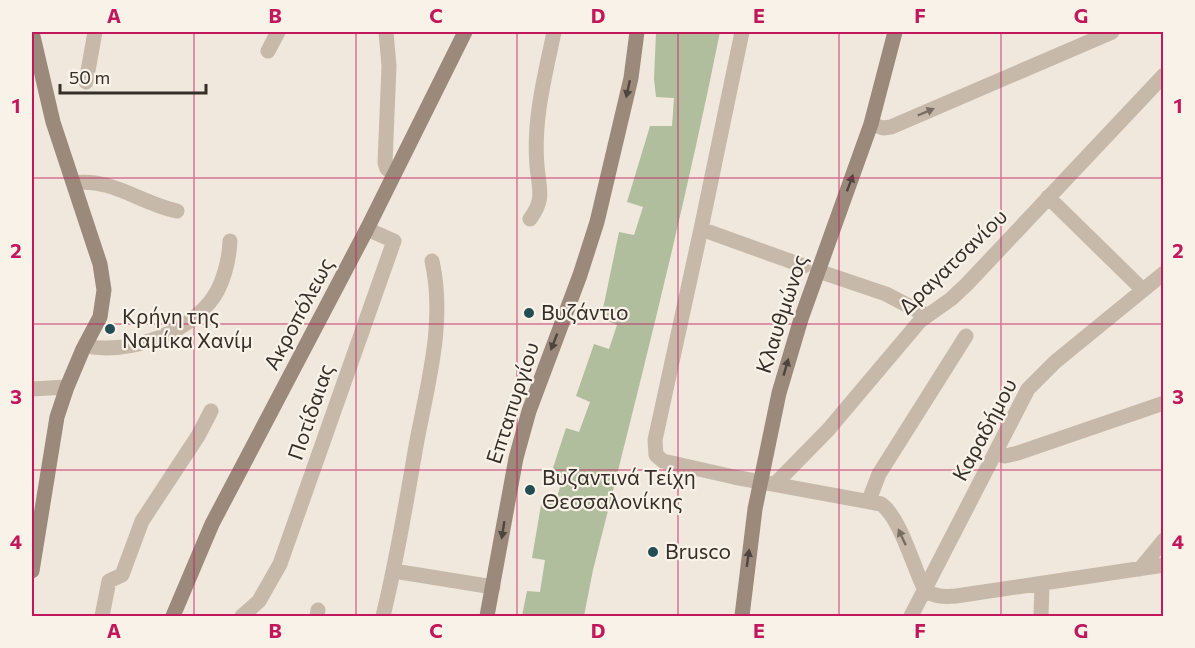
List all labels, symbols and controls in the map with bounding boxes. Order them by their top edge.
text: A [107,3,121,27]
text: B [268,3,282,27]
text: C [429,3,443,27]
text: D [591,3,605,27]
text: E [753,3,765,27]
text: F [914,3,926,27]
text: G [1074,3,1088,27]
scale bar [60,57,206,95]
text: 50 m [69,66,110,88]
one-way arrow [623,80,633,99]
text: 1 [11,93,21,117]
text: 1 [1173,93,1183,117]
one-way arrow [917,107,935,116]
one-way arrow [846,174,856,192]
street label: Δραγατσανίου [893,203,1011,319]
text: 2 [10,238,22,262]
text: 2 [1172,238,1184,262]
street label: Κλαυθμώνος [750,251,811,376]
street label: Ακροπόλεως [258,253,338,374]
place label: Βυζάντιο [541,299,629,324]
place label: Κρήνη της Ναμίκα Χανίμ [122,303,253,352]
marker: Βυζάντιο [522,306,536,320]
marker: Κρήνη της Ναμίκα Χανίμ [103,322,117,336]
one-way arrow [549,334,559,352]
street label: Επταπυργίου [480,338,543,467]
one-way arrow [782,358,791,376]
street label: Ποτίδαιας [282,360,338,463]
street label: Καραδήμου [946,374,1021,485]
text: 3 [10,384,22,408]
text: 3 [1172,384,1184,408]
place label: Βυζαντινά Τείχη Θεσσαλονίκης [542,464,696,513]
marker: Βυζαντινά Τείχη Θεσσαλονίκης [523,483,537,497]
one-way arrow [498,520,507,539]
one-way arrow [897,528,907,546]
text: 4 [10,529,22,553]
text: 4 [1172,529,1184,553]
place label: Brusco [665,538,731,563]
marker: Brusco [646,545,660,559]
one-way arrow [744,549,753,568]
text: A [107,618,121,642]
text: B [268,618,282,642]
text: C [429,618,443,642]
text: D [591,618,605,642]
text: E [753,618,765,642]
text: F [914,618,926,642]
text: G [1074,618,1088,642]

